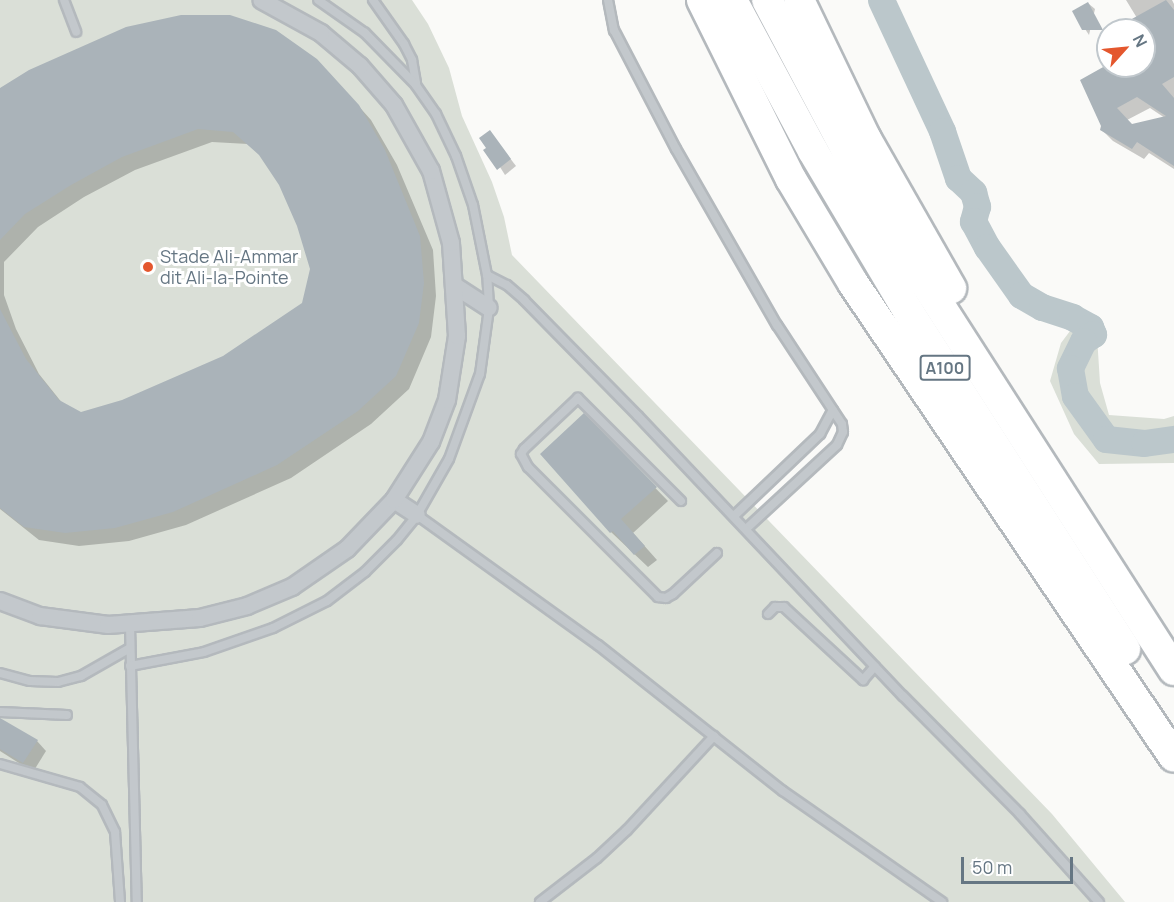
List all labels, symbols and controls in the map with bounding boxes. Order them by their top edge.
north arrow [1096,18,1156,78]
text: N [1128,31,1153,51]
place label: Stade Ali-Ammar dit Ali-la-Pointe [160,246,299,288]
marker: Stade Ali-Ammar dit Ali-la-Pointe [141,260,155,274]
road number: A100 [920,355,970,381]
scale bar [964,845,1076,883]
text: 50 m [972,855,1012,879]

